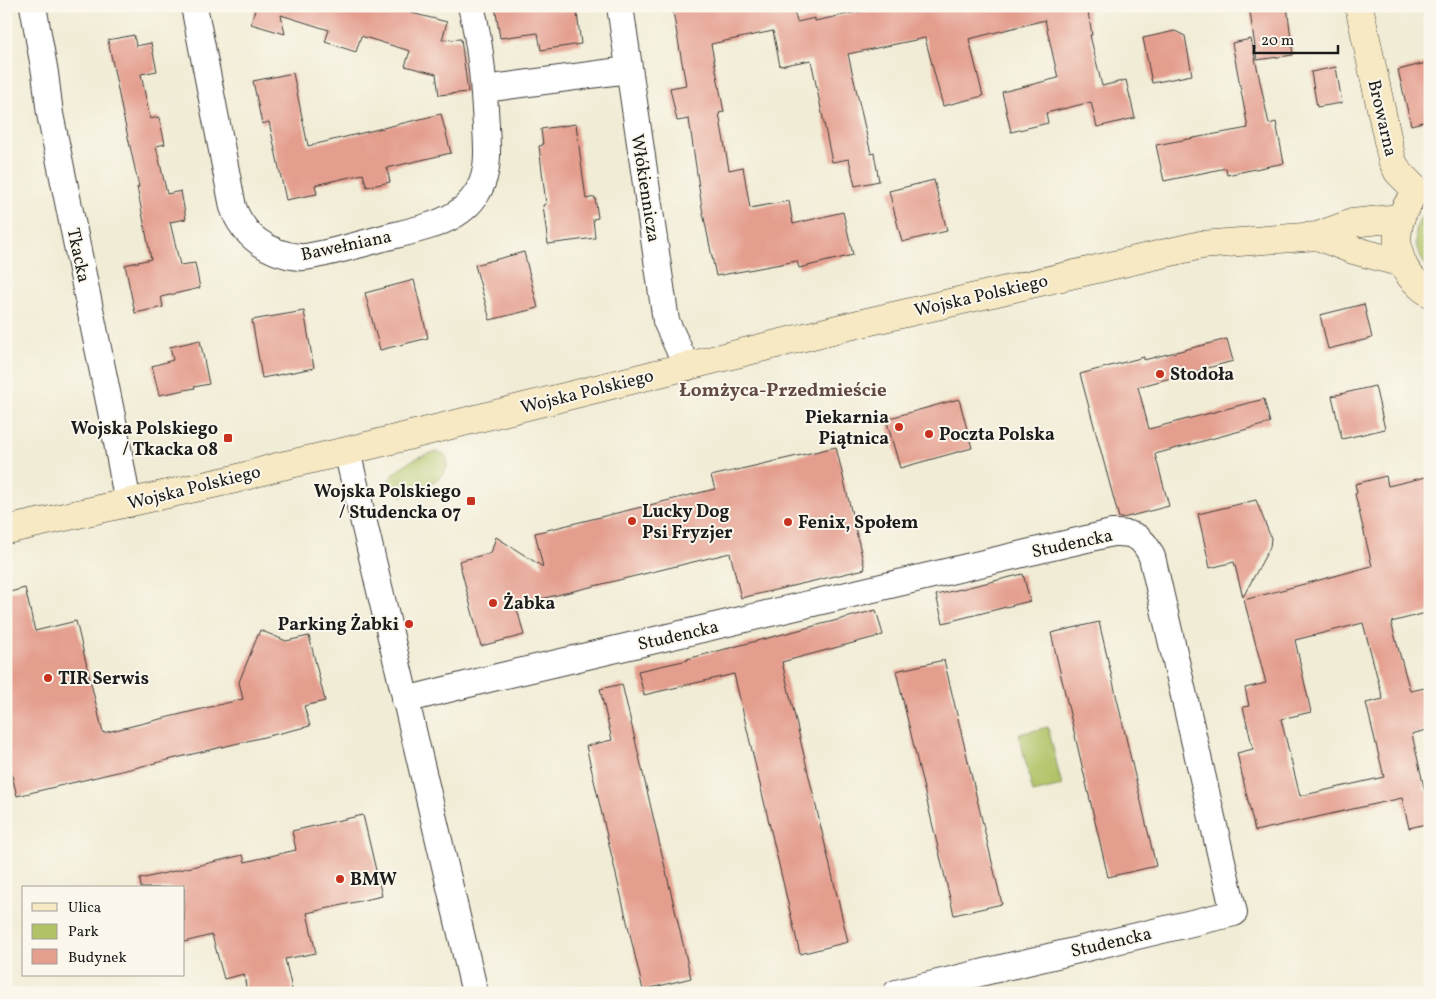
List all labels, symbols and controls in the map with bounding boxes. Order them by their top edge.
scale bar [1254,22,1337,54]
text: 20 m [1261,31,1294,52]
street label: Browarna [1361,77,1403,159]
street label: Włókiennicza [624,132,665,244]
street label: Bawełniana [299,225,394,268]
street label: Tkacka [60,226,96,285]
street label: Wojska Polskiego [912,269,1051,324]
place label: Stodoła [1170,363,1234,388]
street label: Wojska Polskiego [518,364,657,421]
marker: Stodoła [1154,368,1166,380]
district label: Łomżyca-Przedmieście [679,378,887,404]
place label: Piekarnia Piątnica [805,406,889,452]
place label: Wojska Polskiego / Tkacka 08 [71,417,218,463]
marker: Piekarnia Piątnica [893,421,905,433]
place label: Poczta Polska [939,423,1055,448]
marker: Poczta Polska [923,428,935,440]
marker: Wojska Polskiego / Tkacka 08 [222,432,234,444]
street label: Wojska Polskiego [125,460,264,517]
place label: Wojska Polskiego / Studencka 07 [314,480,461,526]
marker: Wojska Polskiego / Studencka 07 [465,495,477,507]
place label: Lucky Dog Psi Fryzjer [642,500,733,546]
place label: Fenix, Społem [798,511,918,536]
marker: Lucky Dog Psi Fryzjer [626,515,638,527]
marker: Fenix, Społem [782,516,794,528]
street label: Studencka [1030,524,1115,565]
place label: Żabka [503,592,555,617]
marker: Żabka [487,597,499,609]
place label: Parking Żabki [278,613,399,638]
street label: Studencka [635,615,721,658]
marker: Parking Żabki [403,618,415,630]
place label: TIR Serwis [58,667,149,692]
marker: TIR Serwis [42,672,54,684]
place label: BMW [350,868,397,893]
marker: BMW [334,873,346,885]
legend [22,886,185,976]
text: Ulica [68,898,101,919]
text: Park [68,922,99,943]
street label: Studencka [1068,922,1154,965]
text: Budynek [68,948,127,969]

